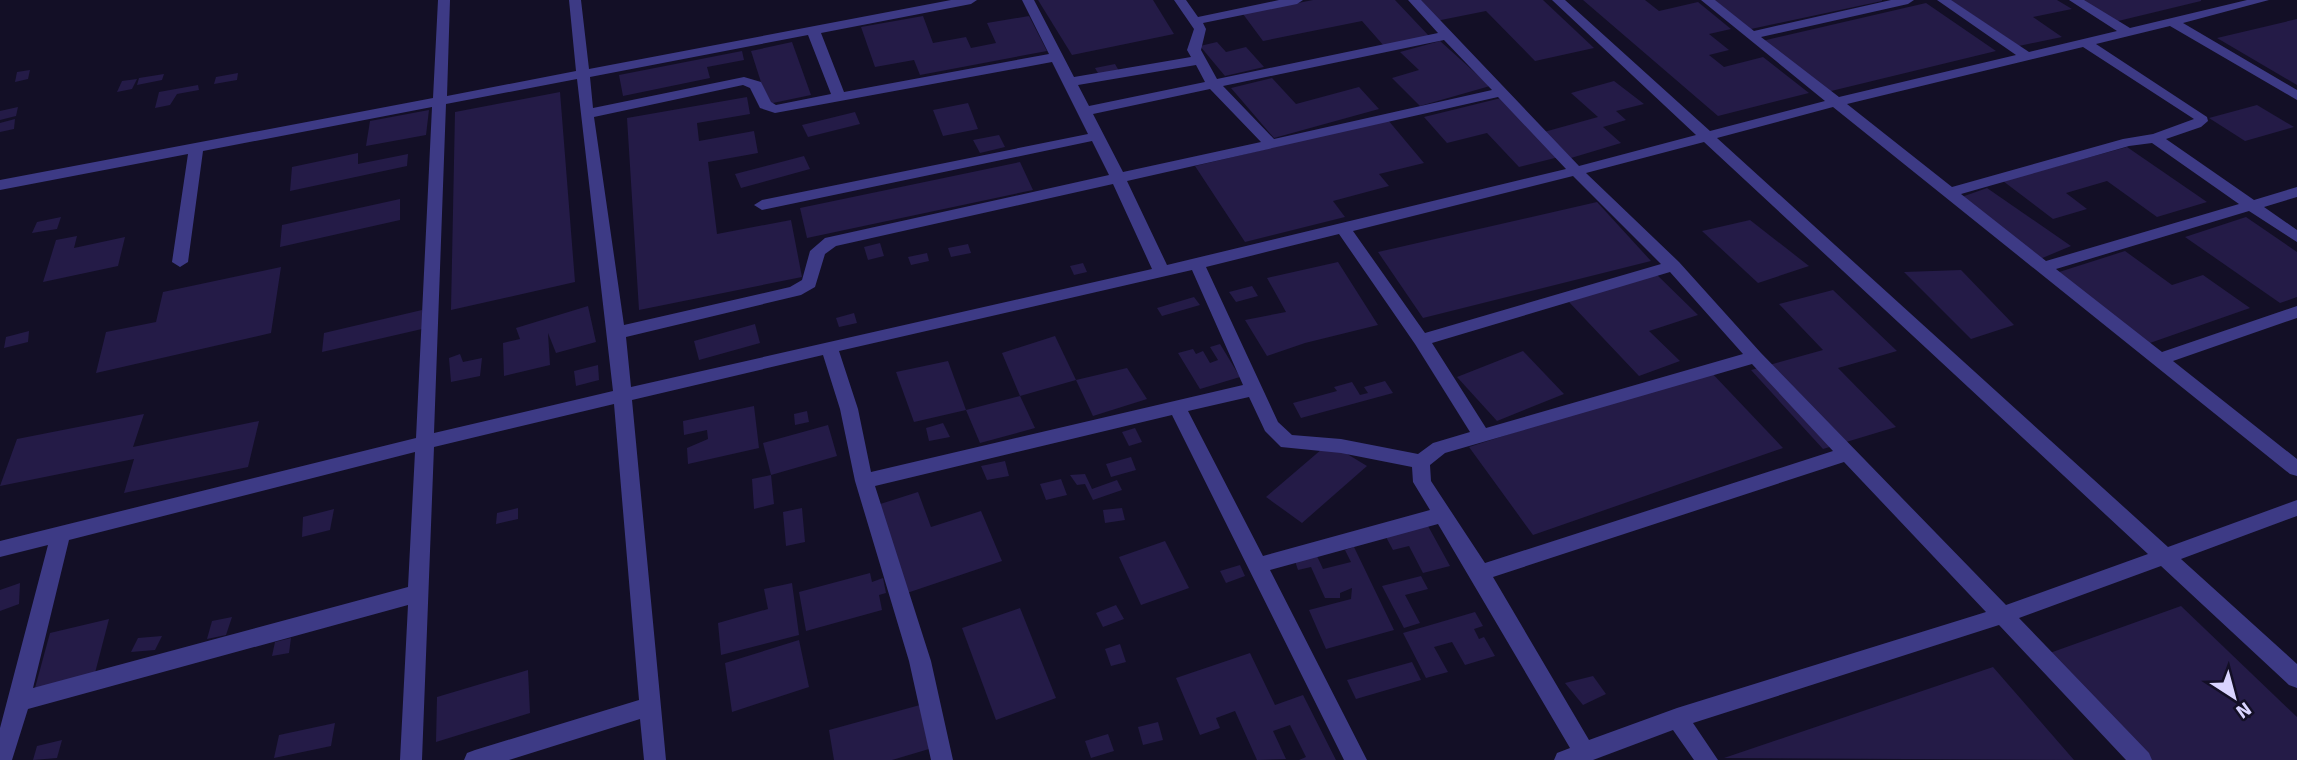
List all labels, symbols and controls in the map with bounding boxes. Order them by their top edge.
north arrow [2199,662,2269,732]
text: N [2231,696,2256,724]

